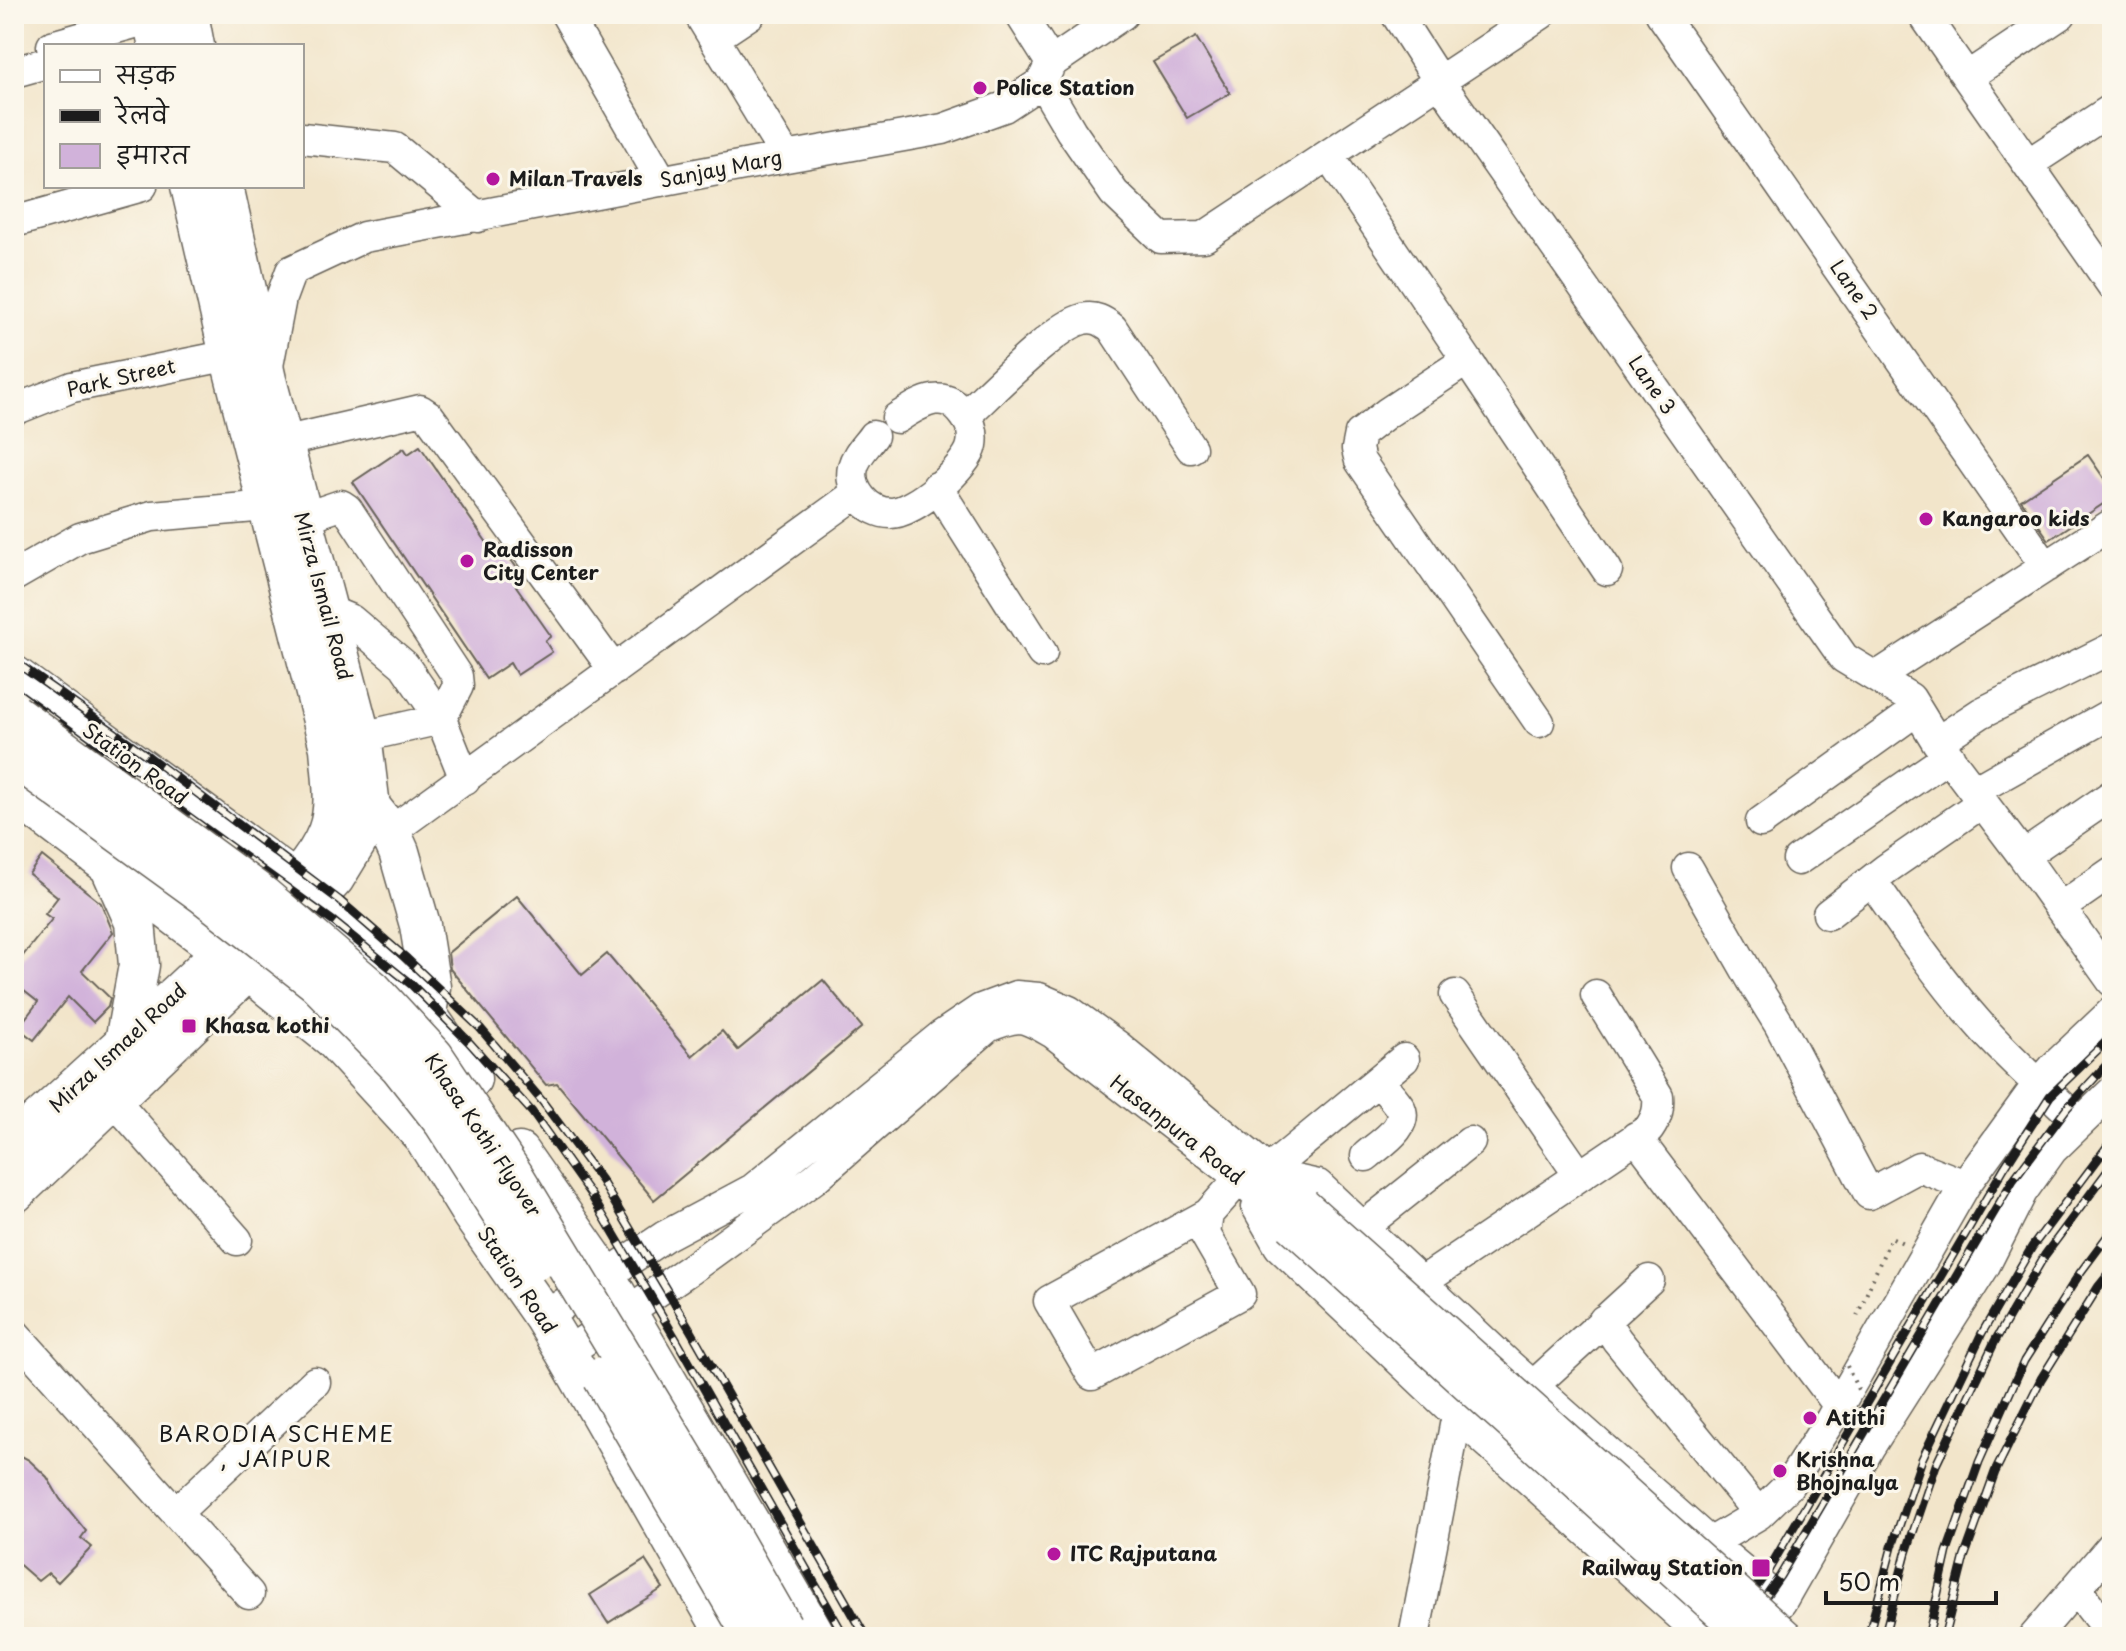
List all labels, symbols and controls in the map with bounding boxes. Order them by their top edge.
legend [44,44,304,188]
text: सड़क [114,56,177,92]
place label: Police Station [996,72,1135,102]
marker: Police Station [971,79,989,97]
text: रेलवे [113,96,170,132]
text: इमारत [116,136,191,172]
street label: Sanjay Marg [657,141,784,195]
place label: Milan Travels [509,163,643,193]
marker: Milan Travels [484,170,502,188]
street label: Lane 2 [1823,253,1886,325]
street label: Lane 3 [1622,349,1684,420]
street label: Park Street [64,350,178,404]
place label: Kangaroo kids [1942,503,2090,533]
street label: Mirza Ismail Road [287,508,361,683]
marker: Kangaroo kids [1917,510,1935,528]
place label: Radisson City Center [483,534,599,587]
marker: Radisson City Center [458,552,476,570]
street label: Station Road [77,715,195,812]
street label: Mirza Ismael Road [42,975,193,1119]
place label: Khasa kothi [205,1010,329,1040]
marker: Khasa kothi [180,1017,198,1035]
street label: Khasa Kothi Flyover [418,1047,550,1223]
street label: Hasanpura Road [1104,1067,1251,1191]
street label: Station Road [471,1220,565,1339]
place label: Atithi [1826,1402,1885,1432]
marker: Atithi [1801,1409,1819,1427]
district label: BARODIA SCHEME , JAIPUR [159,1416,395,1474]
place label: Krishna Bhojnalya [1796,1444,1899,1497]
marker: Krishna Bhojnalya [1771,1462,1789,1480]
place label: ITC Rajputana [1070,1538,1217,1568]
marker: ITC Rajputana [1045,1545,1063,1563]
place label: Railway Station [1582,1552,1743,1582]
scale bar [1826,1555,1996,1605]
marker: Railway Station [1750,1557,1772,1579]
text: 50 m [1838,1563,1900,1599]

